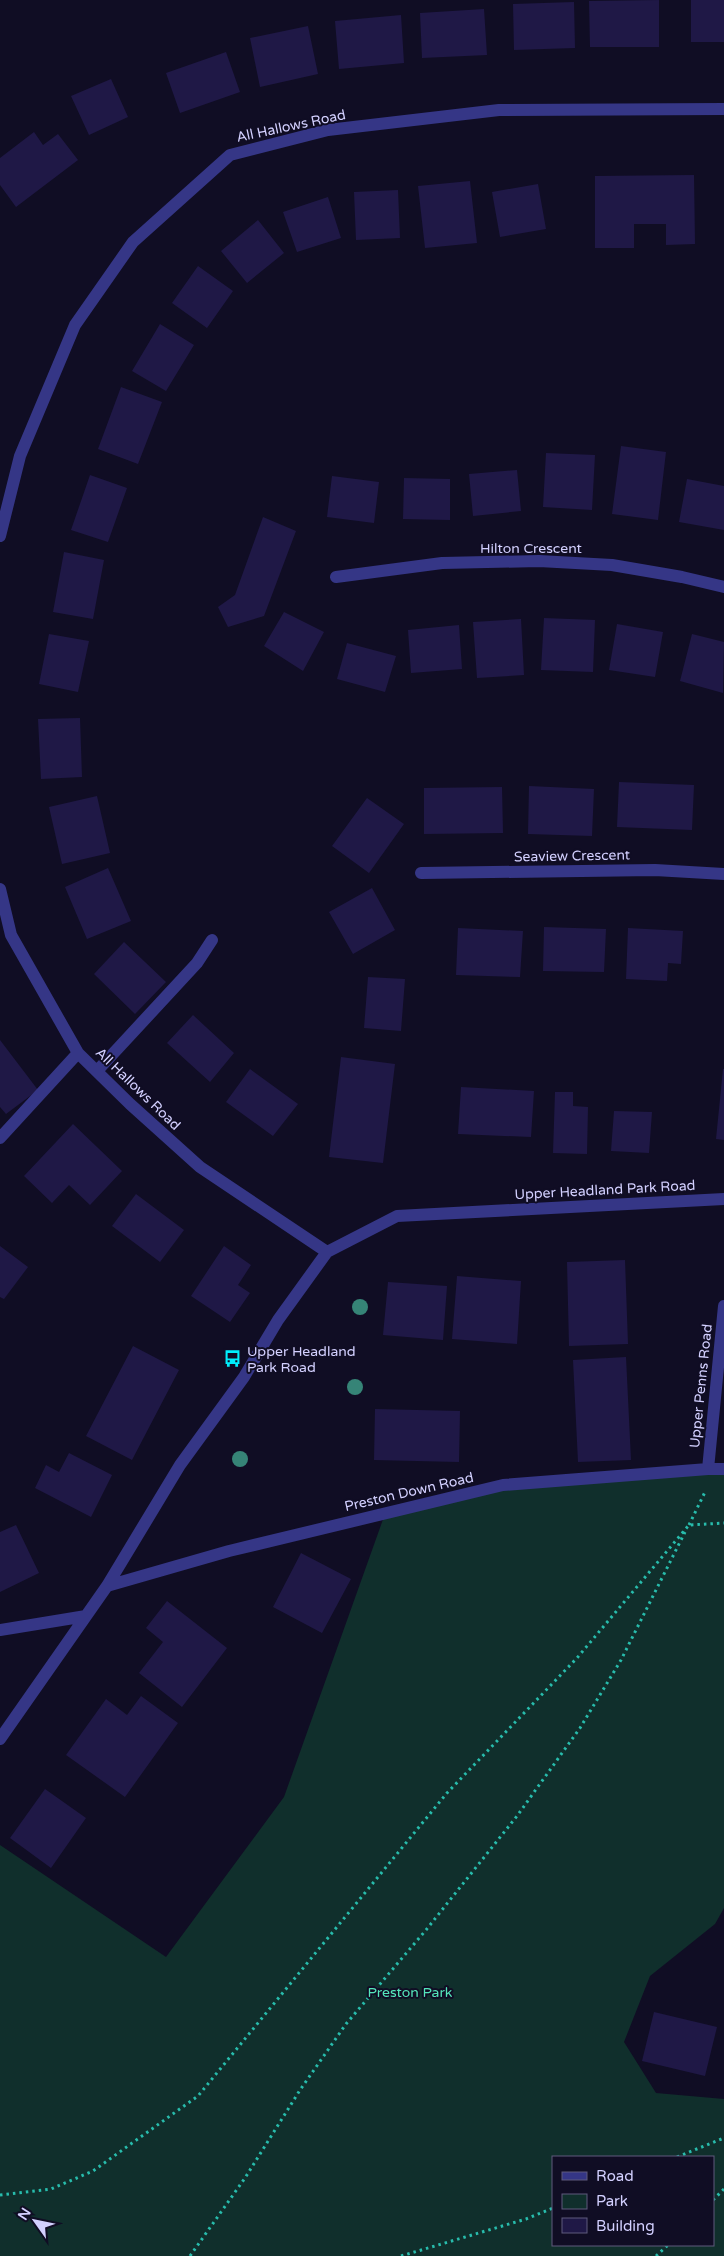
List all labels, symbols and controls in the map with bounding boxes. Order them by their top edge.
street label: All Hallows Road [235,106,347,146]
street label: Hilton Crescent [480,540,583,557]
street label: Seaview Crescent [514,846,631,866]
street label: All Hallows Road [92,1044,184,1134]
street label: Upper Headland Park Road [514,1177,696,1203]
street label: Upper Penns Road [686,1323,716,1449]
place label: Upper Headland Park Road [247,1343,356,1376]
bus stop icon: Upper Headland Park Road [223,1349,243,1369]
street label: Preston Down Road [343,1469,475,1515]
park label: Preston Park [368,1984,453,2001]
legend [552,2156,714,2246]
text: Road [596,2167,634,2185]
text: Park [596,2192,628,2210]
north arrow [10,2196,60,2246]
text: N [14,2205,35,2224]
text: Building [596,2217,655,2235]

